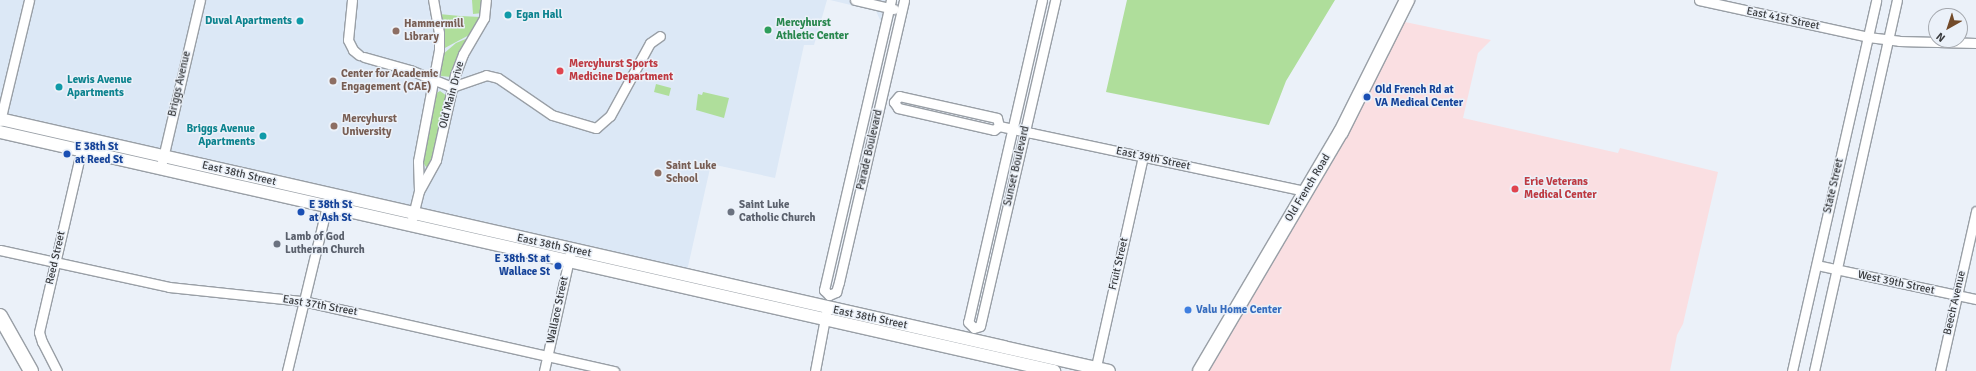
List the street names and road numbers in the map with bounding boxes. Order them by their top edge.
street label: East 41st Street [1745,5,1821,33]
street label: Briggs Avenue [166,50,194,118]
street label: Old Main Drive [437,60,467,130]
street label: Parade Boulevard [854,109,886,191]
street label: Sunset Boulevard [1001,125,1033,207]
street label: East 39th Street [1115,145,1191,173]
street label: Old French Road [1283,152,1333,224]
street label: State Street [1821,157,1847,215]
street label: East 38th Street [201,159,277,189]
street label: Reed Street [43,230,69,286]
street label: East 38th Street [516,232,592,260]
street label: Fruit Street [1107,237,1131,291]
street label: West 39th Street [1856,268,1936,298]
street label: Beech Avenue [1941,270,1969,336]
street label: Wallace Street [544,275,572,345]
street label: East 37th Street [282,293,358,319]
street label: East 38th Street [832,304,908,332]

